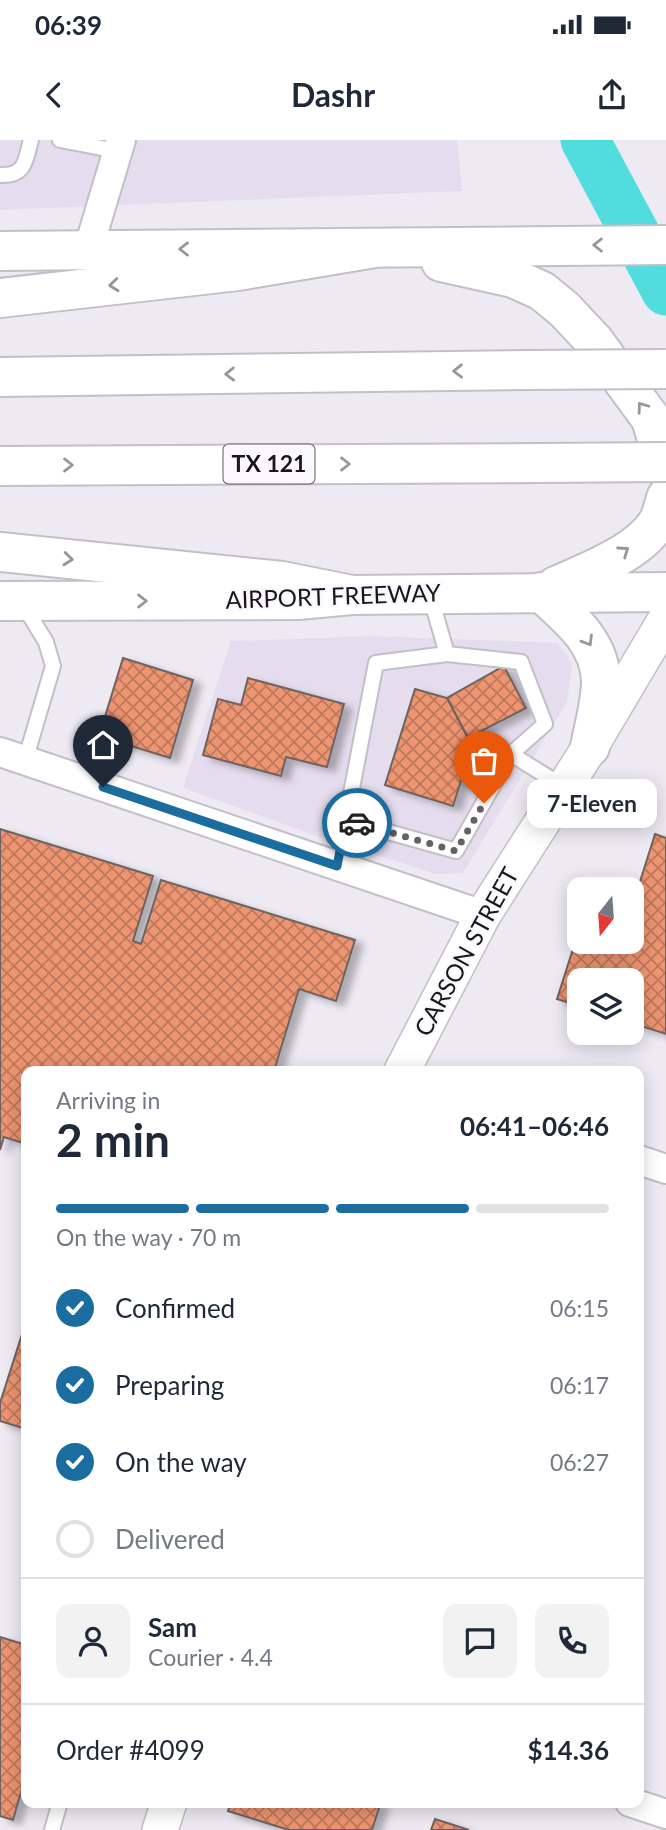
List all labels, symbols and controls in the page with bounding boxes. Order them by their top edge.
text: 06:39 [35,9,102,41]
text: Dashr [291,75,375,114]
icon: back [35,76,73,114]
icon: share [593,76,631,114]
one-way arrow [592,237,603,253]
one-way arrow [178,242,189,257]
one-way arrow [108,277,119,292]
one-way arrow [452,363,463,379]
one-way arrow [225,366,235,382]
one-way arrow [638,402,650,414]
road number: TX 121 [224,444,314,484]
one-way arrow [340,456,350,472]
one-way arrow [63,457,74,473]
one-way arrow [616,547,629,560]
one-way arrow [63,551,74,566]
street label: AIRPORT FREEWAY [225,577,441,614]
one-way arrow [137,593,147,609]
one-way arrow [579,634,592,647]
pin [73,715,133,787]
icon: home [84,726,122,764]
pin [454,731,514,803]
icon: bag [465,742,503,780]
callout: 7-Eleven [526,778,656,828]
courier [322,788,392,858]
text: 7-Eleven [547,789,637,817]
icon: car [338,804,376,842]
street label: CARSON STREET [407,862,524,1041]
north arrow [567,877,644,954]
map controls [567,877,644,1045]
button: layers [567,968,644,1045]
text: Arriving in [56,1086,160,1114]
text: 06:41–06:46 [460,1110,609,1142]
text: 2 min [56,1112,170,1167]
text: On the way · 70 m [56,1223,241,1251]
icon: check [56,1289,94,1327]
text: Confirmed [115,1292,235,1324]
text: 06:15 [550,1294,609,1322]
icon: check [56,1366,94,1404]
text: Preparing [115,1369,224,1401]
text: 06:17 [550,1371,609,1399]
icon: check [56,1443,94,1481]
text: On the way [115,1446,247,1478]
text: 06:27 [550,1448,609,1476]
text: Delivered [115,1523,225,1555]
button: person [56,1604,130,1678]
button: chat [443,1604,517,1678]
button: phone [535,1604,609,1678]
text: Sam [148,1611,197,1643]
text: Courier · 4.4 [148,1643,273,1671]
text: Order #4099 [56,1734,205,1766]
text: $14.36 [527,1734,609,1766]

